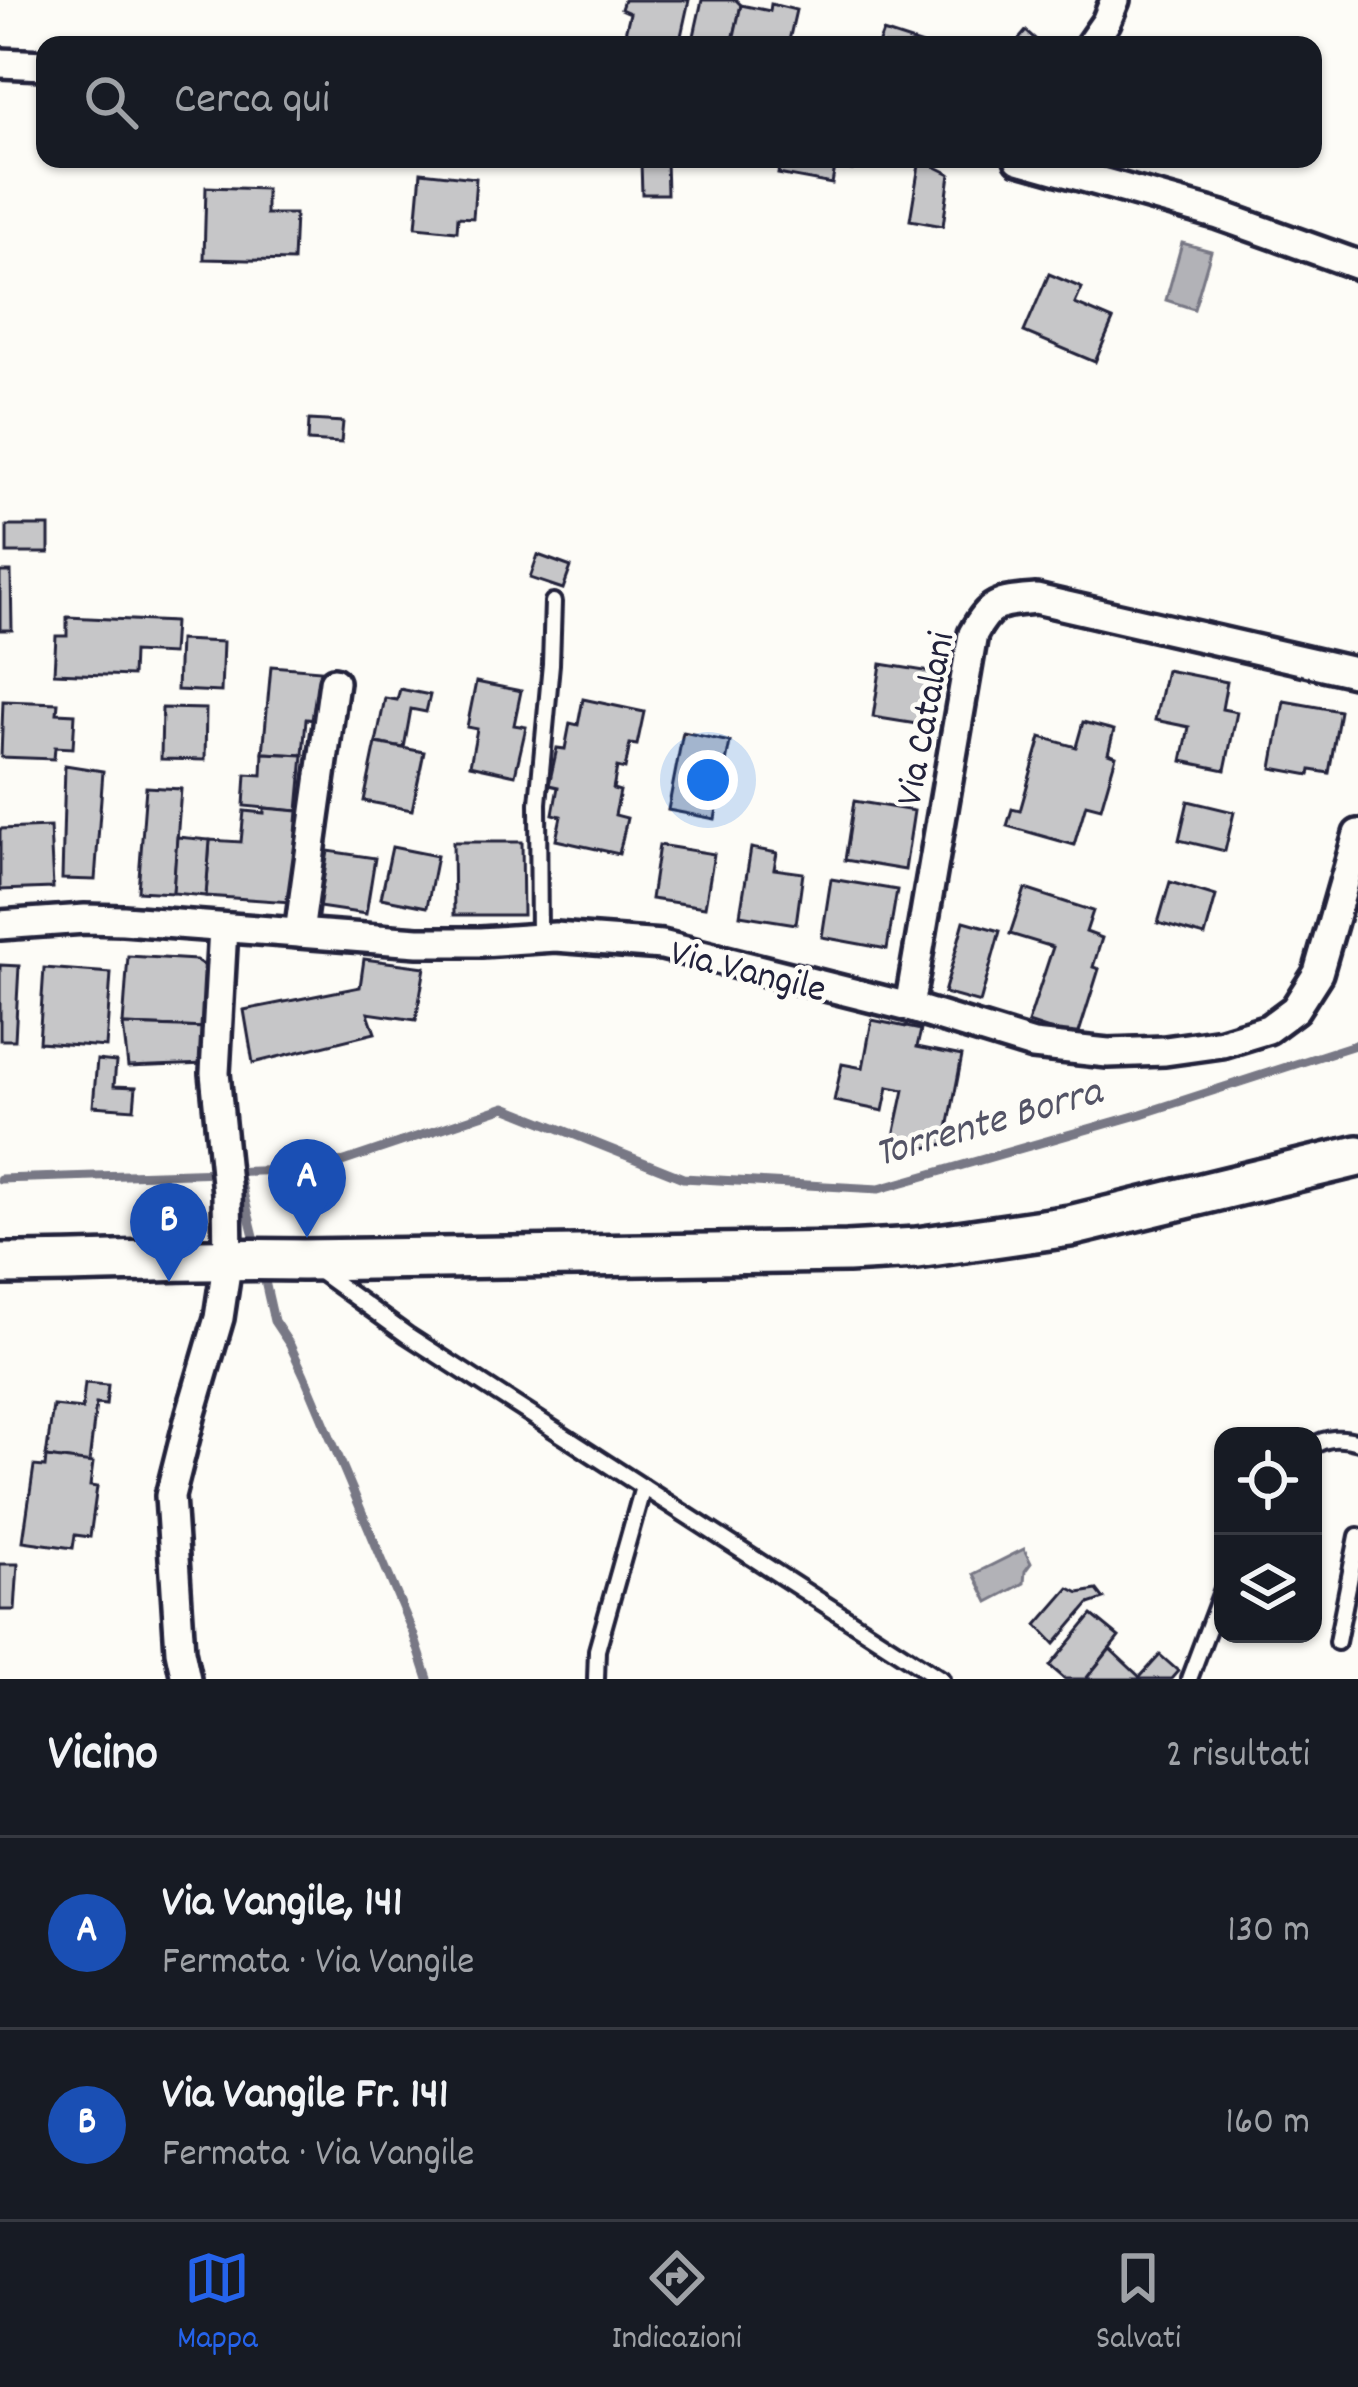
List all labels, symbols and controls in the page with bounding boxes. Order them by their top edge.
search box [36,36,1322,168]
icon: search [78,69,144,135]
text: Cerca qui [174,70,330,134]
street label: Via Catalani [885,628,972,811]
your location [678,750,738,810]
street label: Via Vangile [664,928,831,1020]
water label: Torrente Borra [868,1064,1112,1187]
pin: A [268,1139,346,1238]
pin: B [130,1183,208,1282]
map controls [1214,1427,1322,1643]
button: locate [1214,1427,1322,1535]
button: layers [1214,1535,1322,1643]
text: Vicino [48,1721,158,1793]
text: 2 risultati [1166,1730,1310,1785]
text: Via Vangile, 141 [162,1873,403,1937]
text: A [76,1905,98,1960]
text: 130 m [1227,1905,1310,1960]
text: Fermata · Via Vangile [162,1937,474,1992]
text: Via Vangile Fr. 141 [162,2065,449,2129]
text: B [78,2097,96,2152]
text: 160 m [1225,2097,1310,2152]
text: Fermata · Via Vangile [162,2129,474,2184]
tab: Mappa [177,2245,258,2364]
tab: Indicazioni [612,2245,742,2364]
tab: Salvati [1096,2245,1181,2364]

